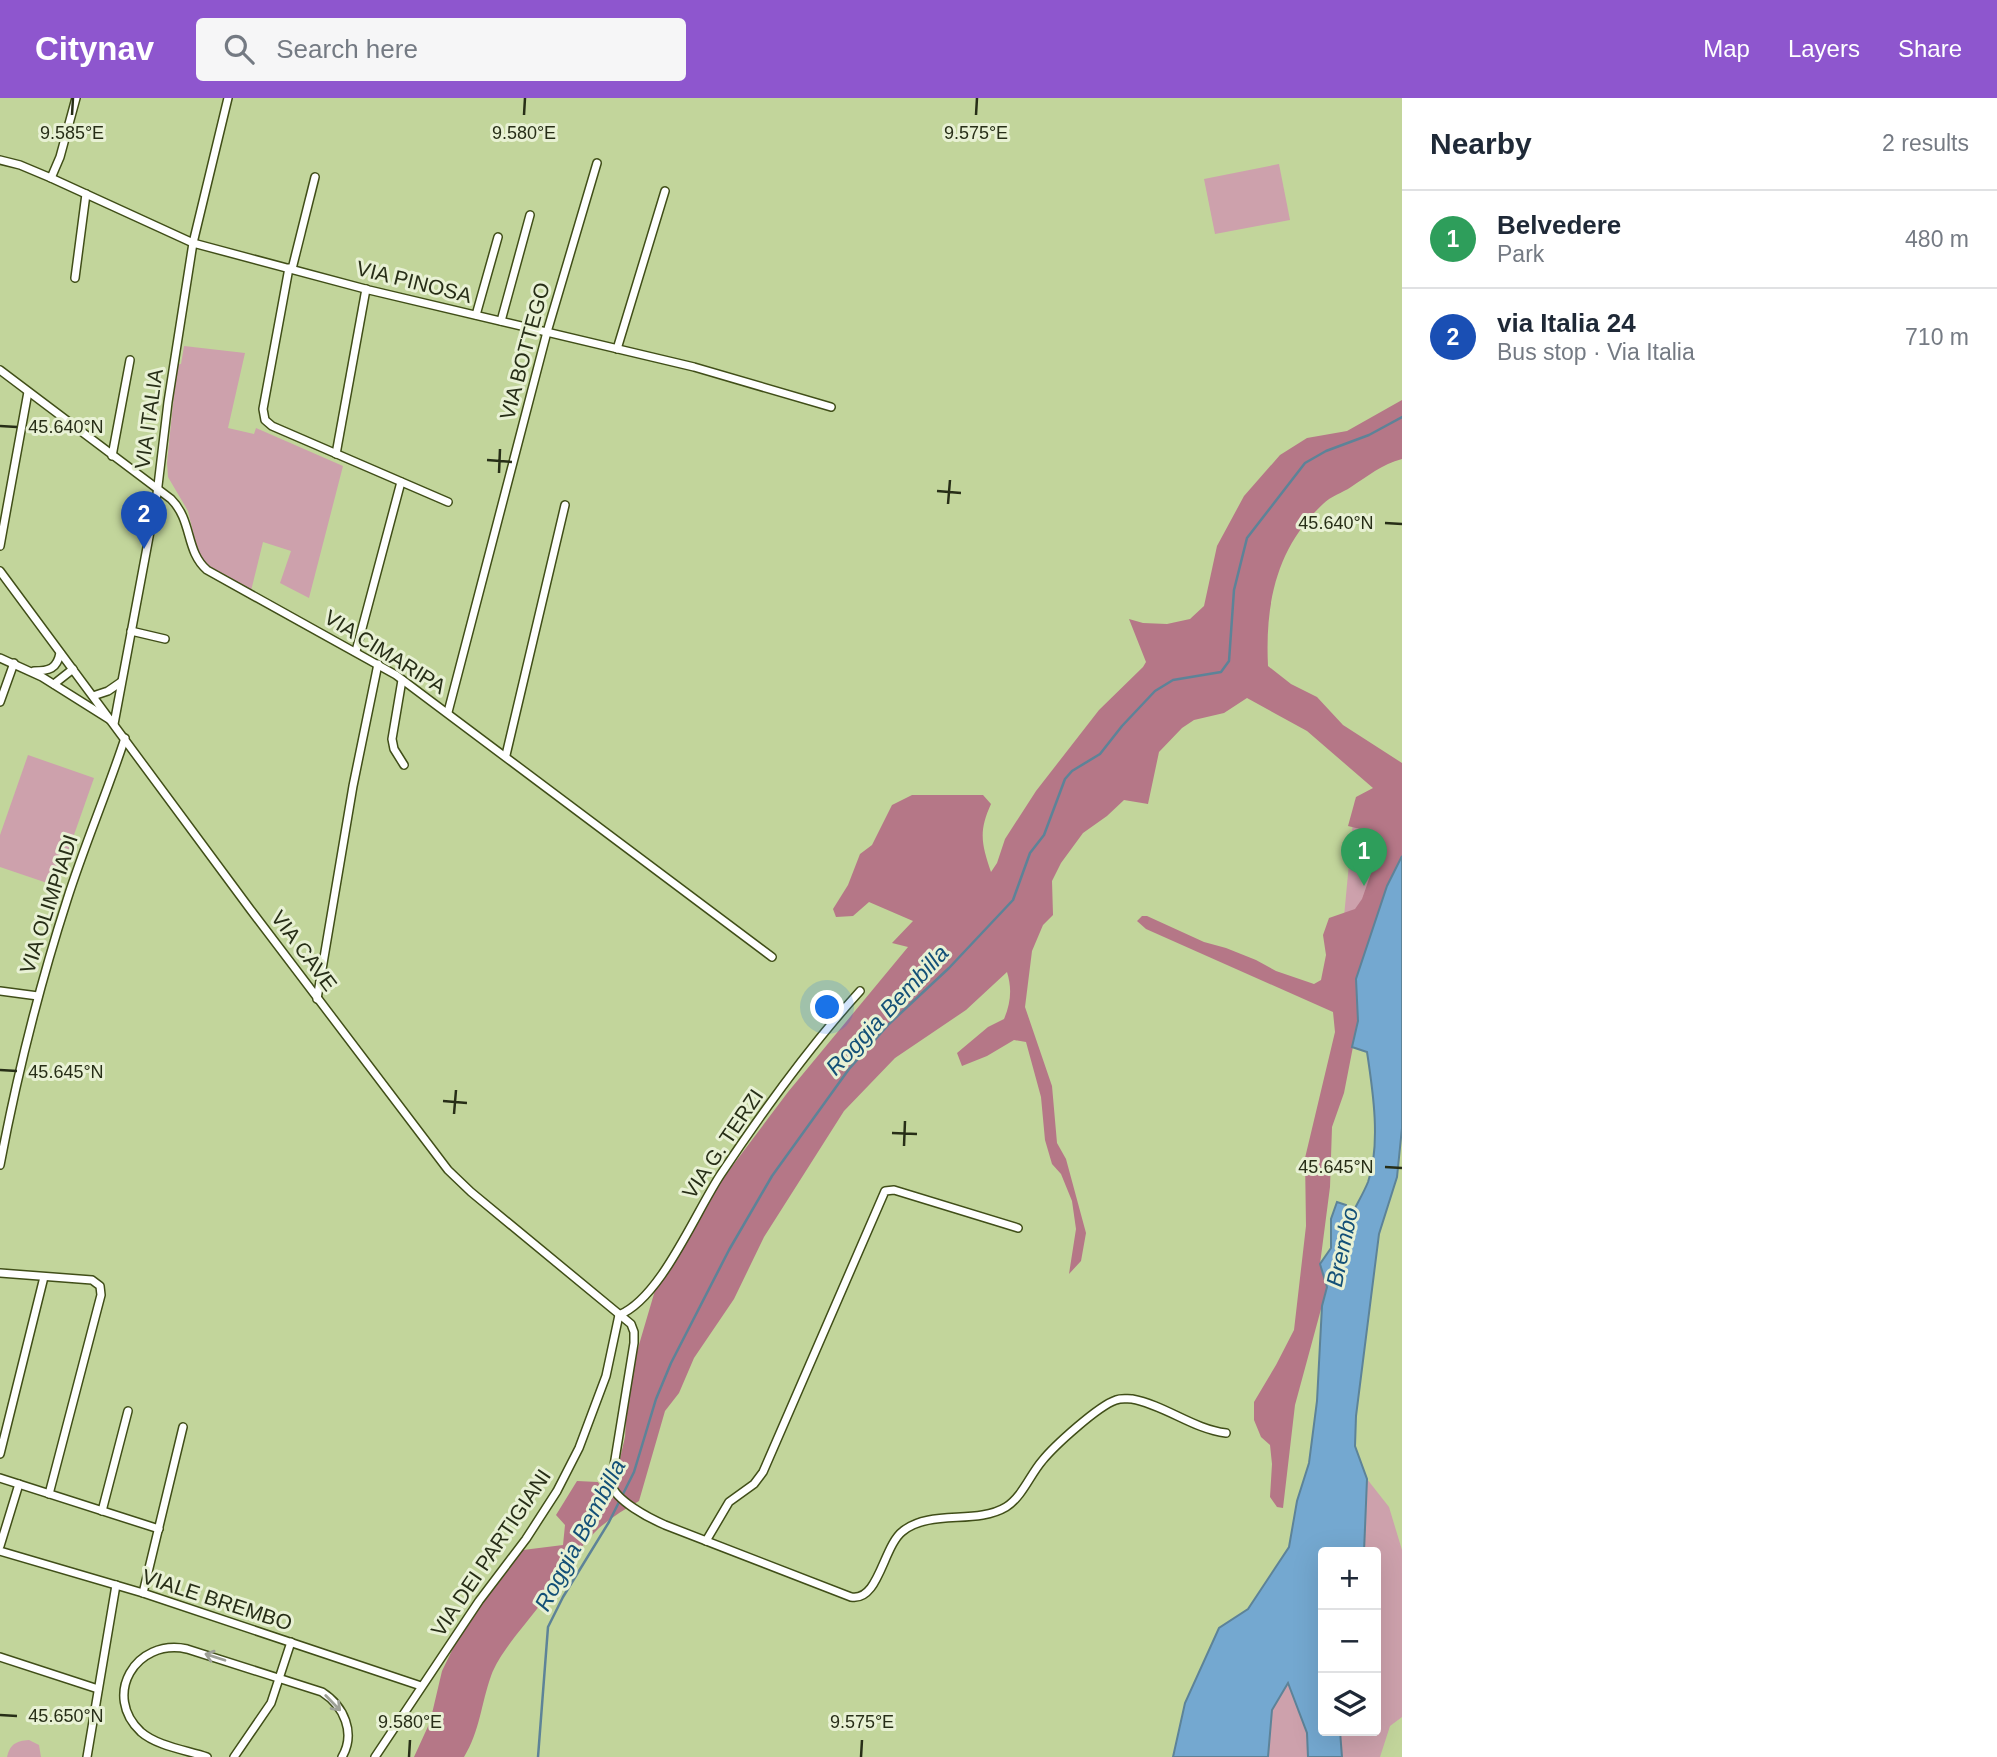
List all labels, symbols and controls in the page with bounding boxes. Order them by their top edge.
search box [196,18,686,81]
text: Citynav [35,30,154,67]
icon: search [220,30,258,68]
text: Search here [276,34,418,64]
text: Map [1703,35,1750,62]
text: Layers [1788,35,1860,62]
text: Share [1898,35,1962,62]
text: 9.585°E [40,123,104,143]
text: 9.580°E [492,123,556,143]
text: 9.575°E [944,123,1008,143]
text: Nearby [1430,127,1532,160]
text: 2 results [1882,130,1969,156]
text: Belvedere [1497,210,1621,240]
text: 1 [1447,226,1459,252]
text: 480 m [1905,226,1969,252]
text: Park [1497,241,1544,267]
street label: VIA PINOSA [354,256,474,307]
street label: VIA BOTTEGO [495,280,554,422]
text: via Italia 24 [1497,308,1636,338]
text: 2 [1447,324,1459,350]
text: 710 m [1905,324,1969,350]
text: Bus stop · Via Italia [1497,339,1695,365]
street label: VIA ITALIA [130,367,167,471]
text: 45.640°N [28,417,104,437]
pin: 2 [121,491,167,549]
text: 45.640°N [1298,513,1374,533]
street label: VIA CIMARIPA [320,605,450,698]
pin: 1 [1341,828,1387,886]
street label: VIA OLIMPIADI [15,831,82,976]
street label: VIA CAVE [267,906,342,995]
water label: Roggia Bembilla [820,940,954,1080]
your location [810,990,844,1024]
text: 45.645°N [28,1062,104,1082]
street label: VIA G. TERZI [678,1085,768,1203]
text: 45.645°N [1298,1157,1374,1177]
water label: Brembo [1321,1205,1363,1289]
water label: Roggia Bembilla [529,1455,631,1615]
street label: VIA DEI PARTIGIANI [426,1465,555,1641]
map controls [1318,1547,1381,1736]
button: + [1318,1547,1381,1610]
street label: VIALE BREMBO [139,1564,295,1635]
button: − [1318,1610,1381,1673]
one-way arrow [204,1650,226,1663]
button: layers [1318,1673,1381,1736]
one-way arrow [325,1694,342,1711]
text: 45.650°N [28,1706,104,1726]
text: 9.580°E [378,1712,442,1732]
text: 9.575°E [830,1712,894,1732]

